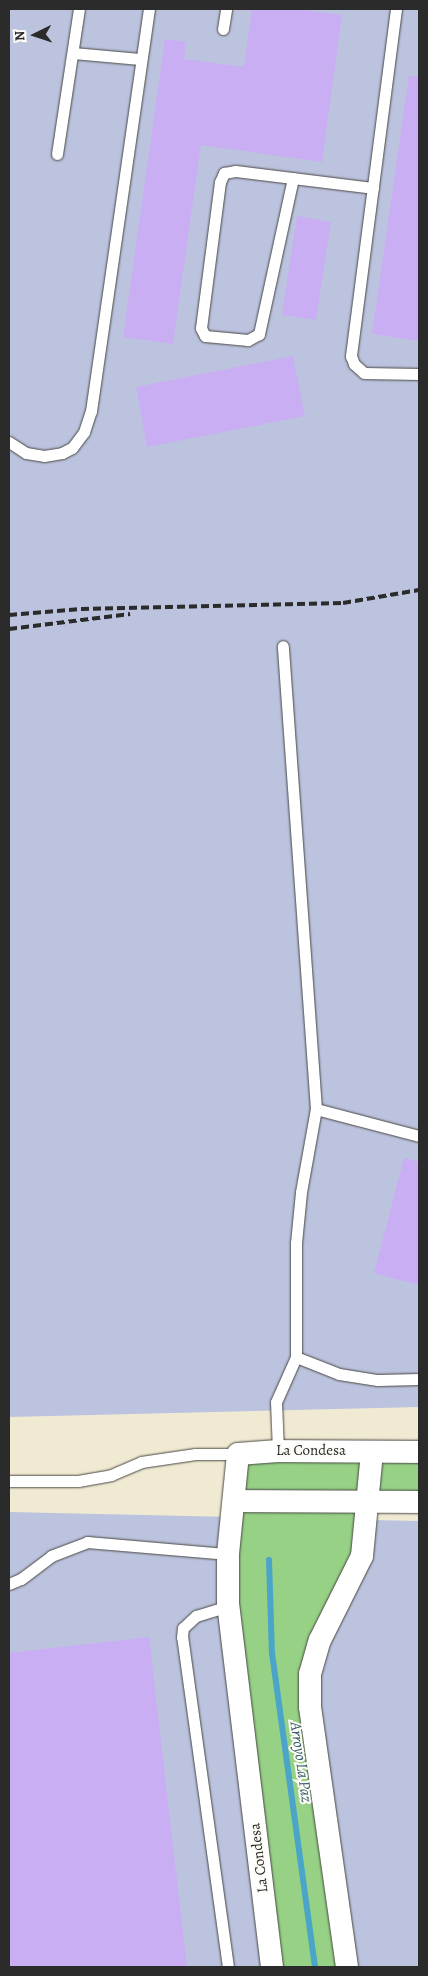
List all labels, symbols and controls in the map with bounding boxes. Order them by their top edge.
north arrow [10,10,60,60]
text: N [10,30,29,42]
street label: La Condesa [276,1442,346,1460]
water label: Arroyo La Paz [286,1721,316,1803]
street label: La Condesa [246,1822,272,1894]

